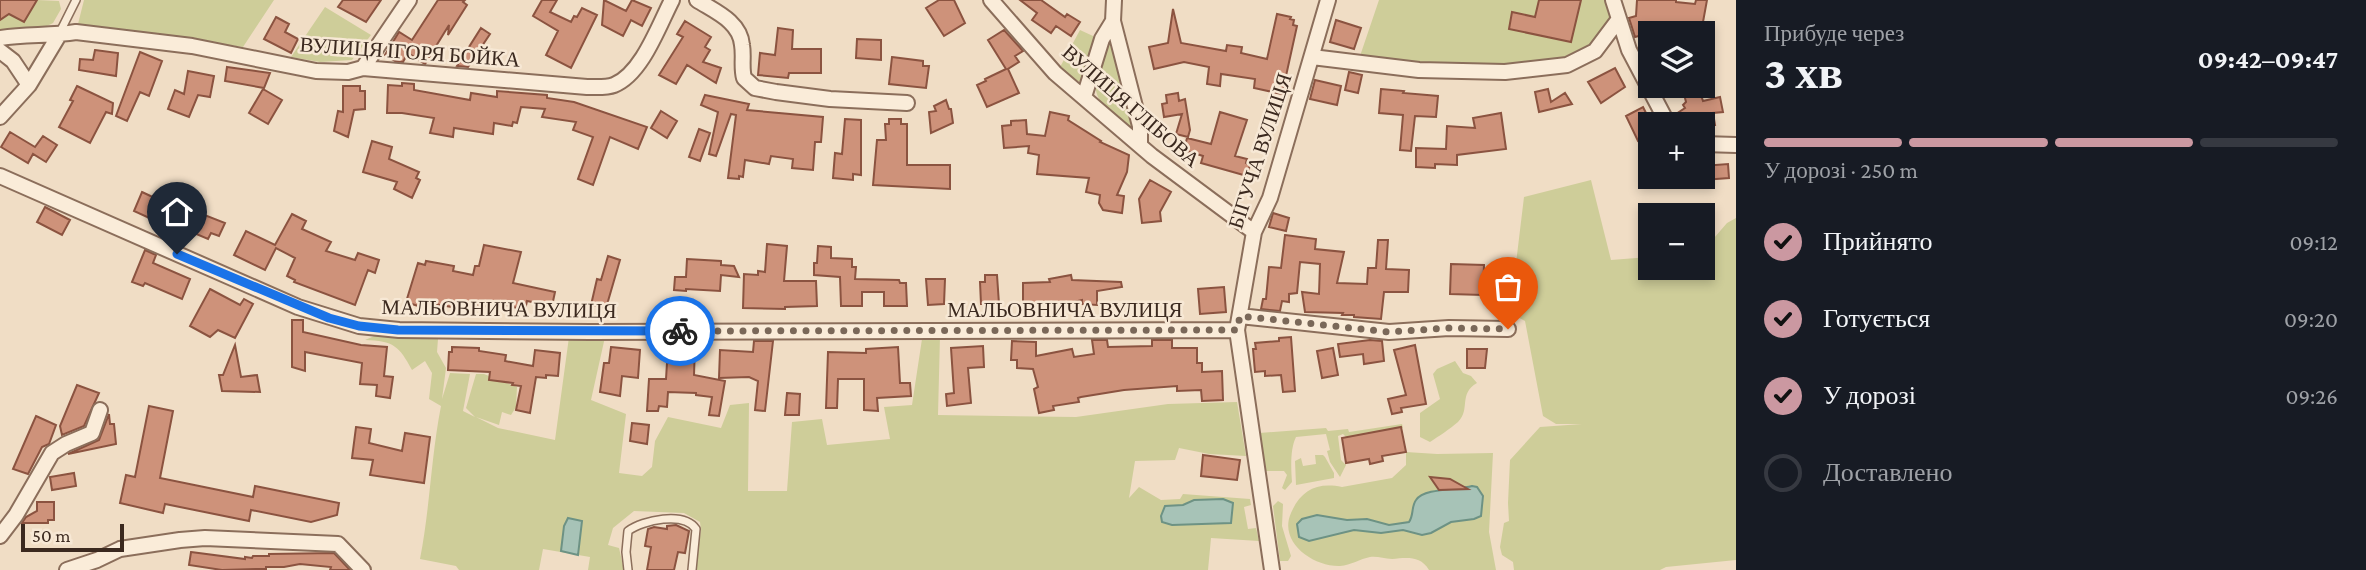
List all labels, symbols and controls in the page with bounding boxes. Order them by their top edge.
text: Прибуде через [1764,20,1904,46]
map controls [1638,21,1715,280]
button: layers [1638,21,1715,98]
street label: ВУЛИЦЯ ІГОРЯ БОЙКА [299,32,522,72]
street label: ВУЛИЦЯ ГЛІБОВА [1057,40,1205,173]
text: 09:42–09:47 [2198,45,2338,74]
text: 3 хв [1764,47,1843,98]
street label: БІГУЧА ВУЛИЦЯ [1224,70,1296,232]
button: + [1638,112,1715,189]
text: У дорозі · 250 m [1764,157,1918,183]
pin [147,182,207,254]
icon: home [158,193,196,231]
button: − [1638,203,1715,280]
icon: check [1764,223,1802,261]
text: Прийнято [1823,227,1933,256]
text: 09:12 [2289,229,2338,255]
pin [1478,257,1538,329]
icon: bag [1489,268,1527,306]
street label: МАЛЬОВНИЧА ВУЛИЦЯ [381,295,617,323]
courier [645,296,715,366]
street label: МАЛЬОВНИЧА ВУЛИЦЯ [947,298,1183,322]
icon: check [1764,300,1802,338]
text: Готується [1823,304,1930,333]
text: 09:20 [2284,306,2338,332]
icon: bike [661,312,699,350]
icon: check [1764,377,1802,415]
text: У дорозі [1823,381,1916,410]
text: 09:26 [2285,383,2338,409]
text: Доставлено [1823,458,1953,487]
scale bar [21,521,124,553]
text: 50 m [32,525,71,546]

